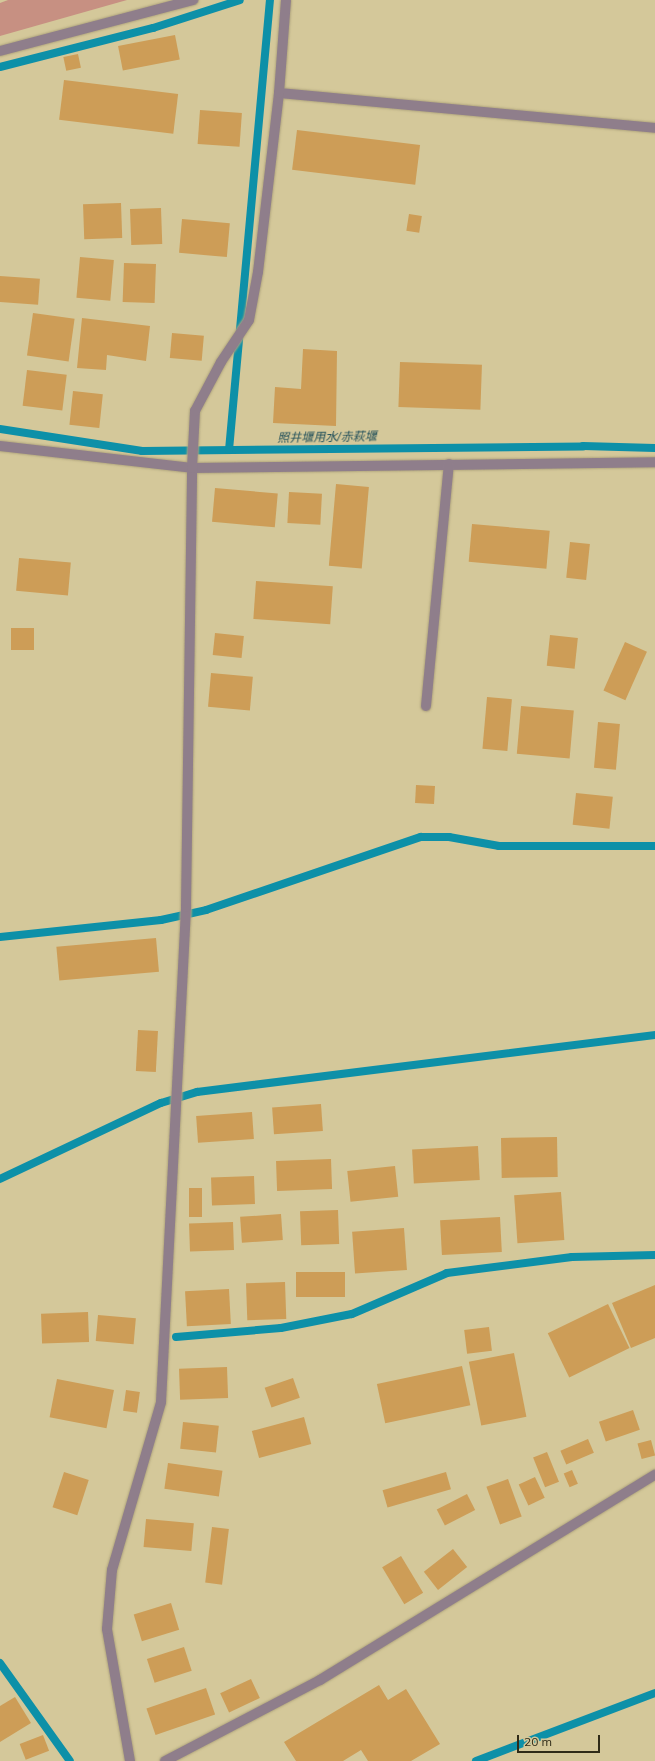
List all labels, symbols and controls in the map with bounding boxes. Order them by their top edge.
water label: 照井堰用水/赤萩堰 [277,429,377,445]
scale bar [519,1727,602,1753]
text: 20 m [524,1734,552,1749]

